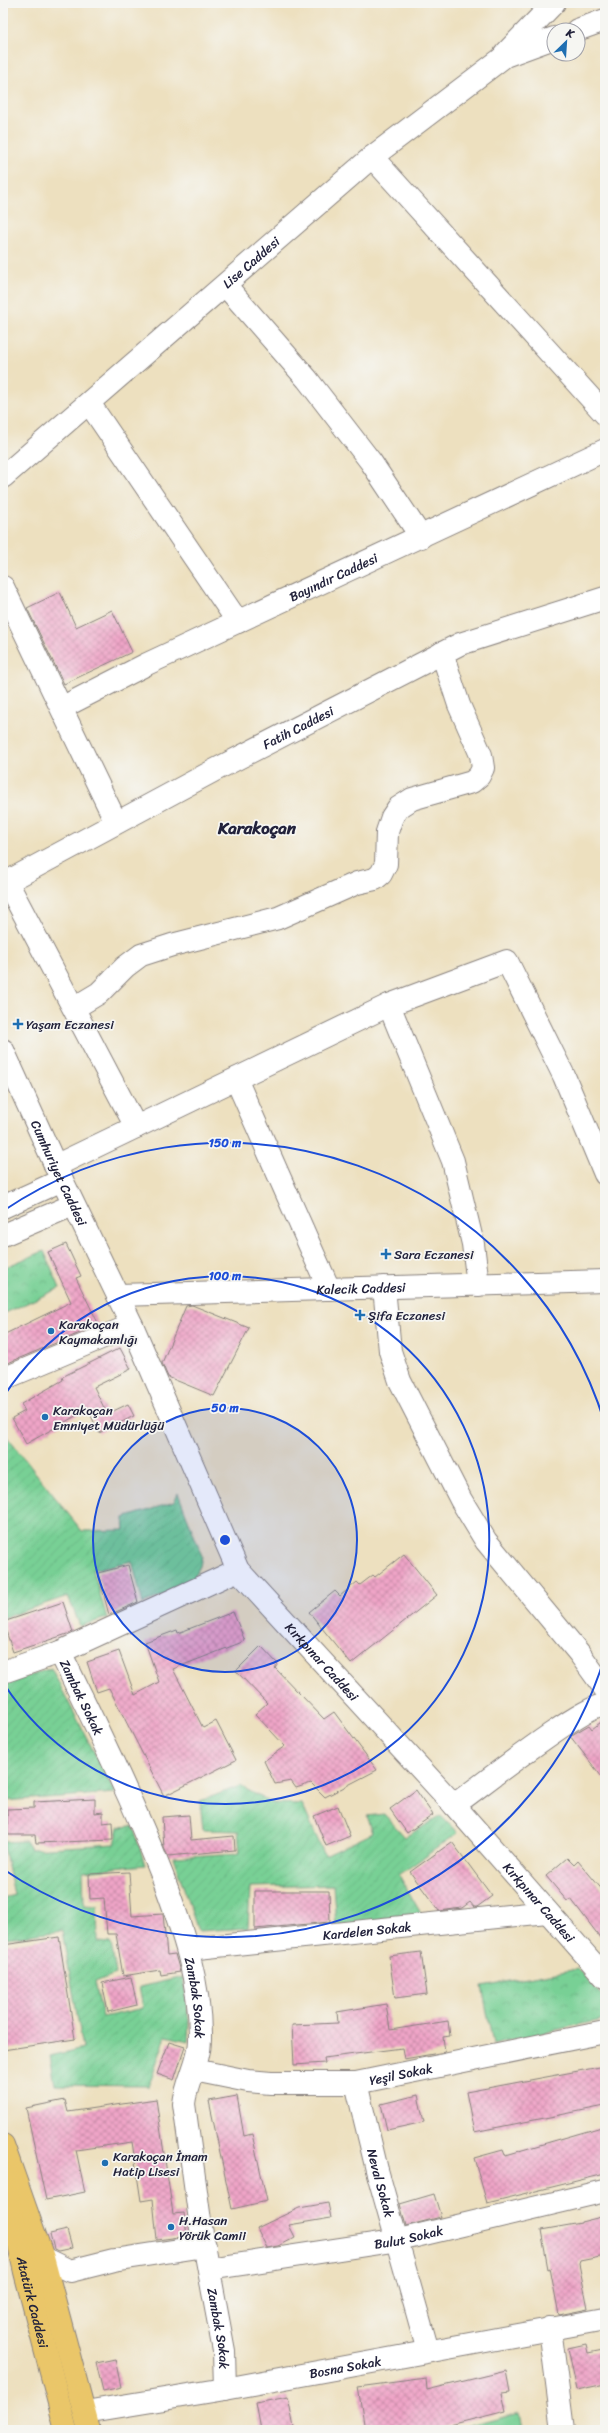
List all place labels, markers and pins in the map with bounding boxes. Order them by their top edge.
place label: Yaşam Eczanesi [26,1013,114,1036]
marker: Yaşam Eczanesi [13,1019,23,1029]
place label: Sara Eczanesi [394,1243,474,1266]
marker: Sara Eczanesi [381,1249,391,1259]
place label: Şifa Eczanesi [368,1304,445,1327]
marker: Şifa Eczanesi [355,1310,365,1320]
place label: Karakoçan Kaymakamlığı [59,1313,138,1351]
marker: Karakoçan Kaymakamlığı [46,1326,56,1336]
place label: Karakoçan Emniyet Müdürlüğü [53,1399,165,1437]
marker: Karakoçan Emniyet Müdürlüğü [40,1412,50,1422]
centre of rings [218,1533,232,1547]
place label: Karakoçan İmam Hatip Lisesi [113,2145,208,2183]
marker: Karakoçan İmam Hatip Lisesi [100,2158,110,2168]
place label: H.Hasan Yörük Camii [179,2209,246,2247]
marker: H.Hasan Yörük Camii [166,2222,176,2232]

